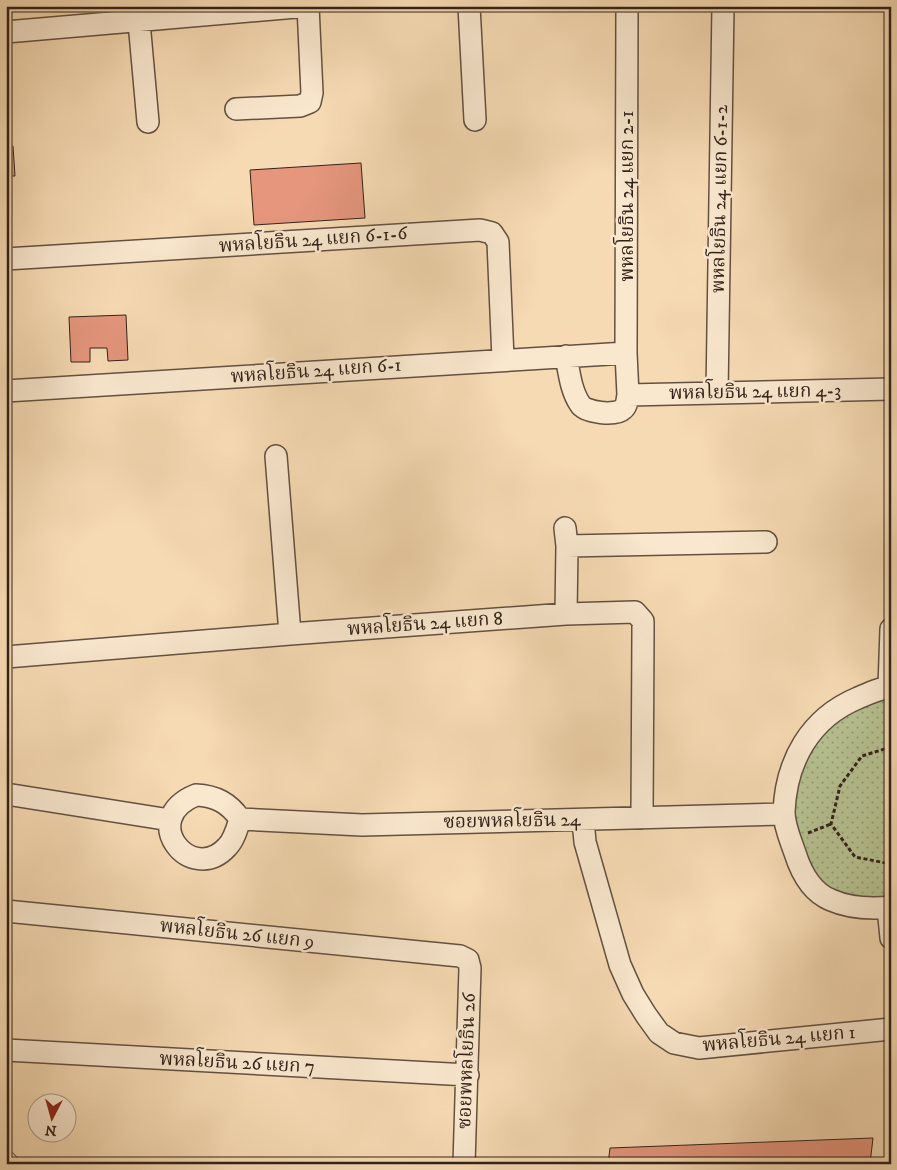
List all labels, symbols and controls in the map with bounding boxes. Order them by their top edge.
street label: พหลโยธิน 24 แยก 6-1-2 [703,104,733,293]
street label: พหลโยธิน 24 แยก 2-1 [612,111,639,281]
street label: พหลโยธิน 24 แยก 6-1-6 [218,218,409,258]
street label: พหลโยธิน 24 แยก 6-1 [229,350,402,388]
street label: พหลโยธิน 24 แยก 4-3 [669,375,841,405]
street label: พหลโยธิน 24 แยก 8 [346,603,504,641]
street label: ซอยพหลโยธิน 24 [443,804,582,834]
street label: พหลโยธิน 26 แยก 9 [159,910,316,954]
street label: ซอยพหลโยธิน 26 [449,991,481,1129]
street label: พหลโยธิน 24 แยก 1 [701,1017,857,1057]
street label: พหลโยธิน 26 แยก 7 [159,1043,316,1079]
north arrow [28,1092,78,1142]
text: N [44,1120,57,1139]

